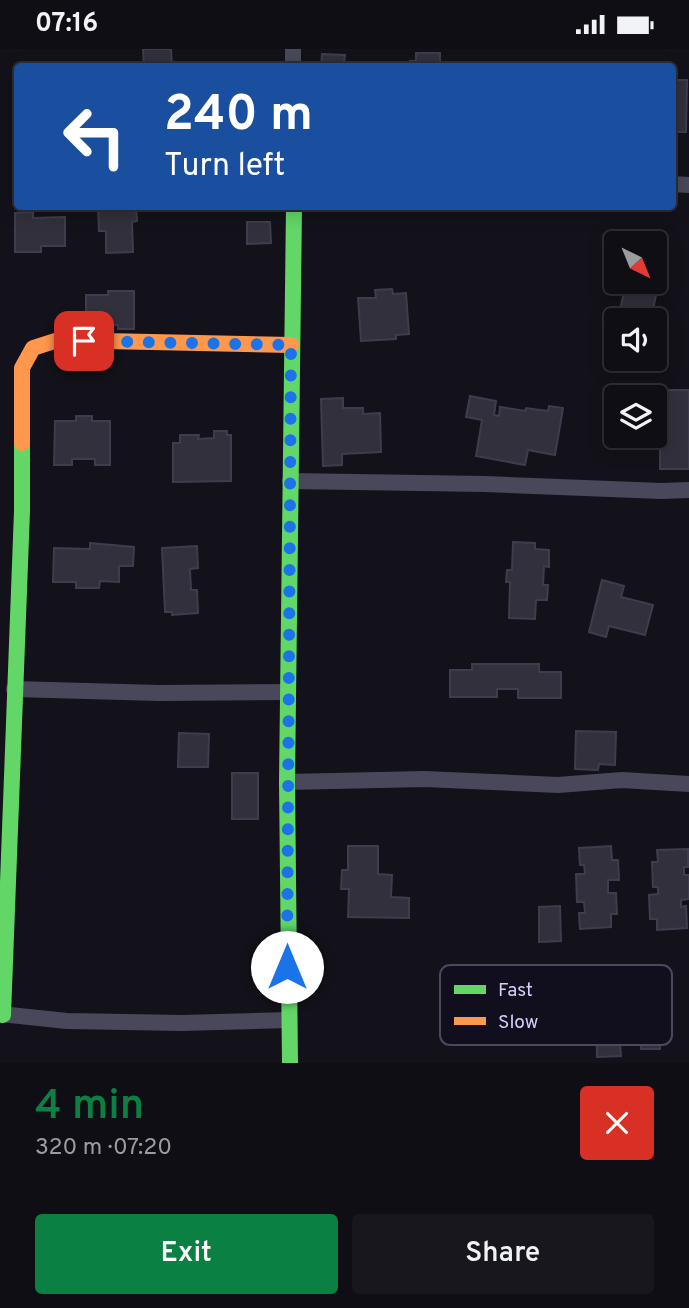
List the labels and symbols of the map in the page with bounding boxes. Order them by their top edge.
north arrow [604,231,667,294]
pin [54,311,114,371]
position arrow [250,930,324,1004]
legend [440,965,672,1045]
text: Fast [498,979,533,1003]
text: Slow [498,1011,538,1035]

